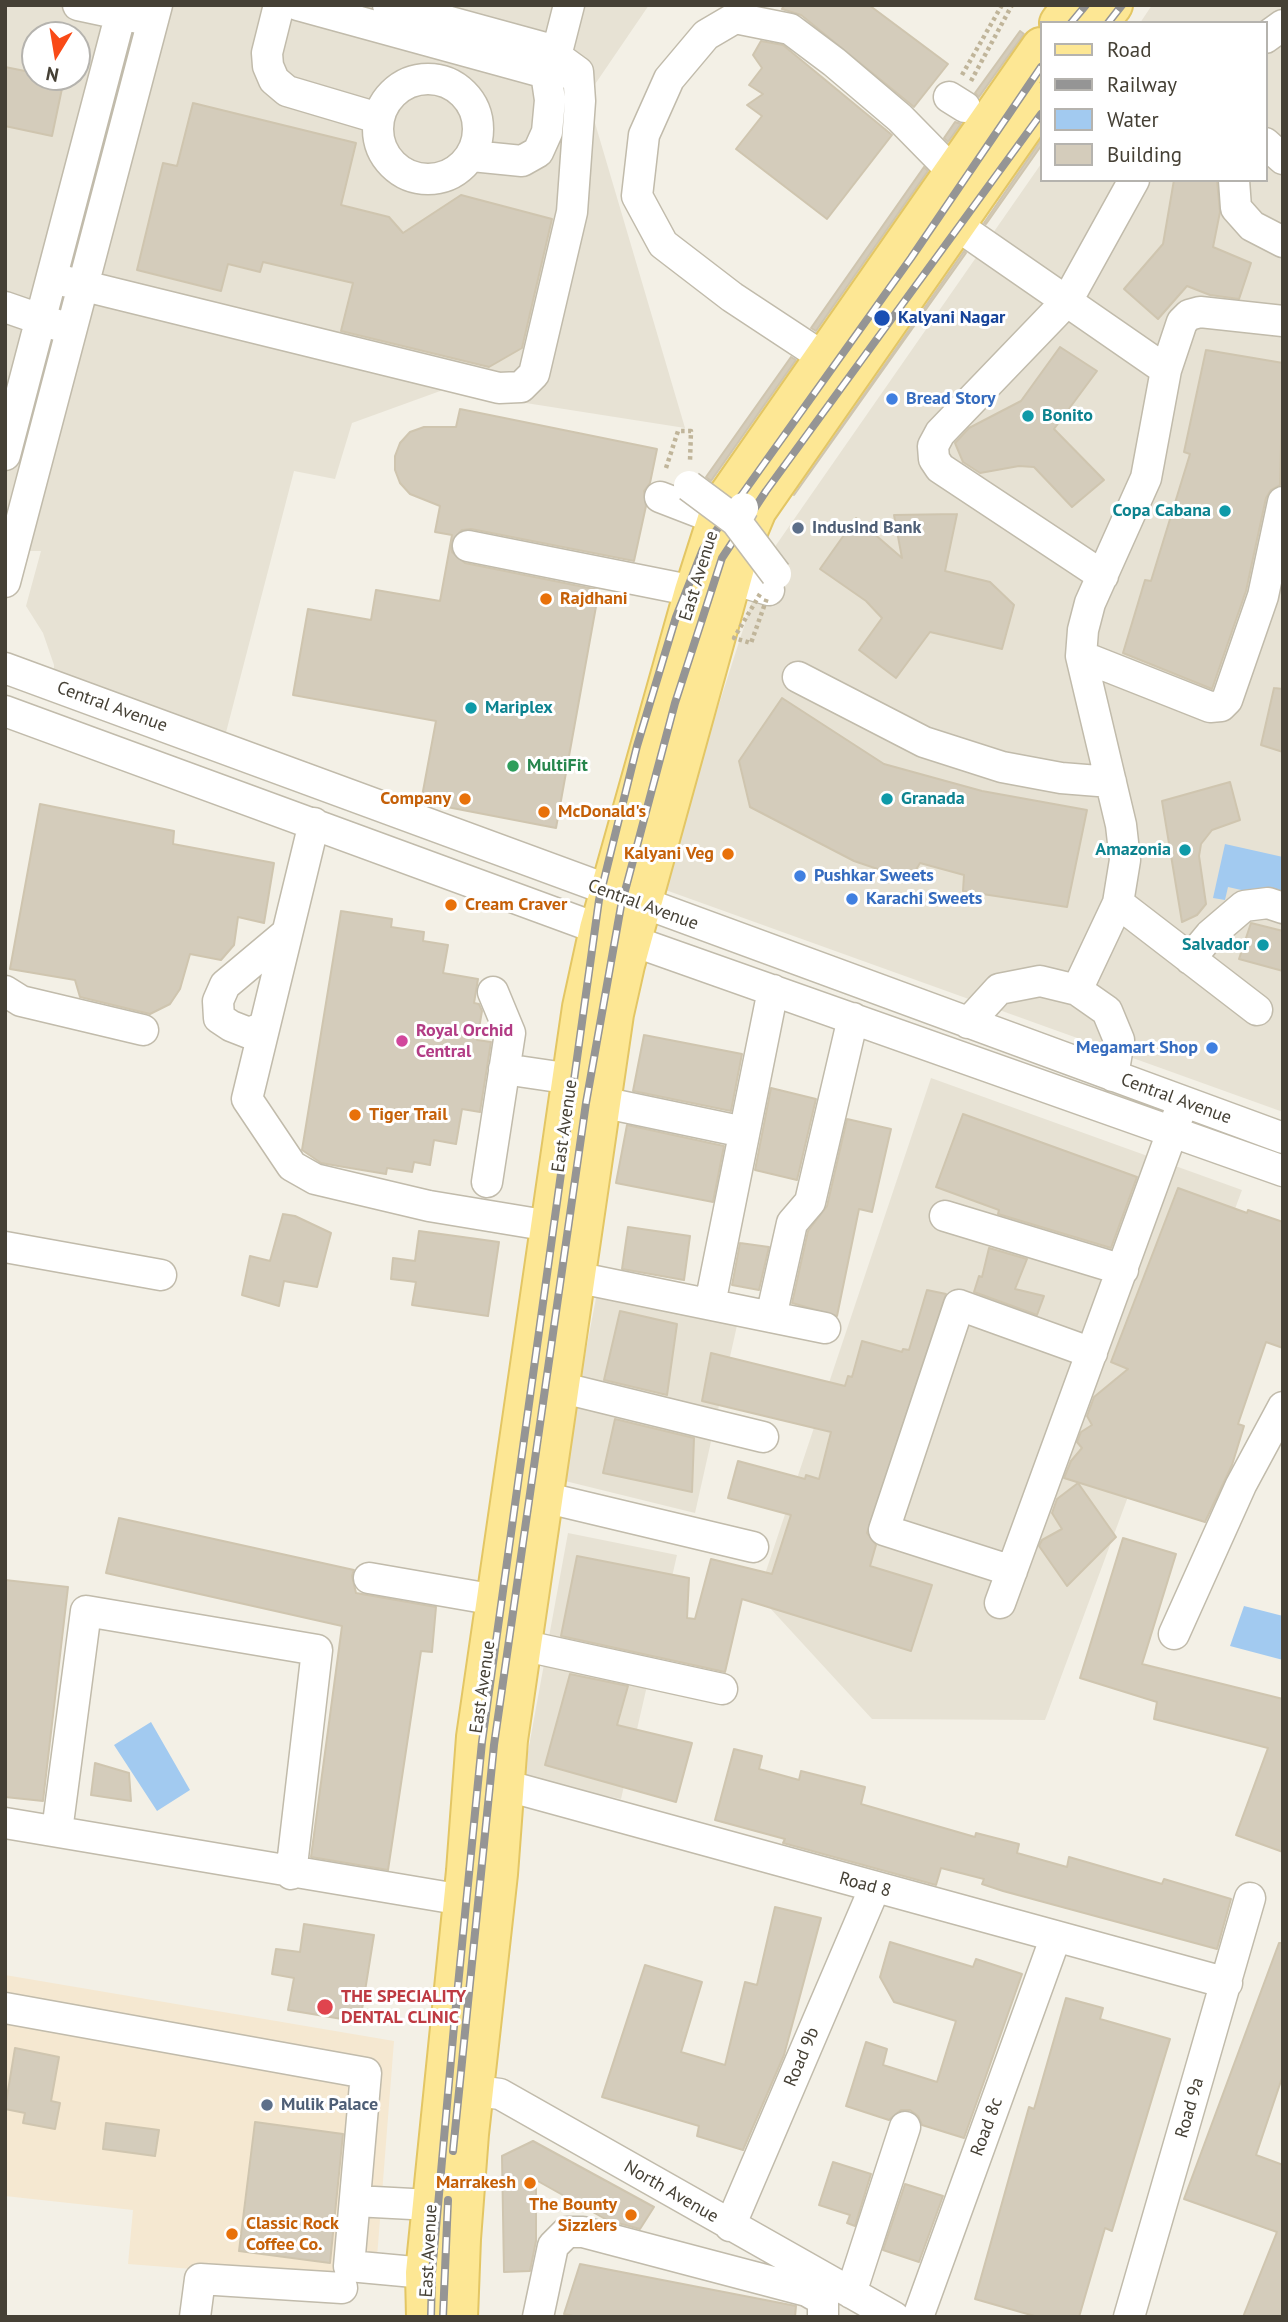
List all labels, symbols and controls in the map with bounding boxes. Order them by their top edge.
north arrow [21,21,91,91]
legend [1040,21,1267,182]
text: Road [1107,36,1151,63]
text: N [44,62,61,88]
text: Railway [1107,71,1177,98]
text: Water [1107,106,1159,133]
text: Building [1107,141,1182,168]
place label: Kalyani Nagar [898,307,1005,329]
marker: Kalyani Nagar [872,308,892,328]
place label: Bread Story [906,388,996,410]
marker: Bread Story [884,391,900,407]
place label: Bonito [1042,405,1093,427]
marker: Bonito [1020,408,1036,424]
place label: Copa Cabana [1113,500,1211,522]
marker: Copa Cabana [1217,503,1233,519]
place label: IndusInd Bank [812,517,921,539]
marker: IndusInd Bank [790,520,806,536]
street label: East Avenue [675,528,723,624]
place label: Rajdhani [560,588,628,610]
marker: Rajdhani [538,591,554,607]
street label: Central Avenue [54,677,170,737]
place label: Mariplex [485,697,553,719]
marker: Mariplex [463,700,479,716]
place label: MultiFit [527,755,588,777]
marker: MultiFit [505,758,521,774]
place label: Company [380,788,451,810]
place label: Granada [901,788,965,810]
marker: Company [457,791,473,807]
marker: Granada [879,791,895,807]
place label: McDonald's [558,801,646,823]
marker: McDonald's [536,804,552,820]
place label: Amazonia [1095,839,1171,861]
marker: Amazonia [1177,842,1193,858]
place label: Kalyani Veg [624,843,714,865]
marker: Kalyani Veg [720,846,736,862]
place label: Pushkar Sweets [814,865,934,887]
marker: Pushkar Sweets [792,868,808,884]
street label: Central Avenue [585,875,701,935]
place label: Karachi Sweets [866,888,982,910]
marker: Karachi Sweets [844,891,860,907]
place label: Cream Craver [465,894,567,916]
marker: Cream Craver [443,897,459,913]
place label: Salvador [1182,934,1249,956]
marker: Salvador [1255,937,1271,953]
place label: Royal Orchid Central [416,1020,513,1062]
marker: Royal Orchid Central [394,1033,410,1049]
place label: Megamart Shop [1076,1037,1198,1059]
marker: Megamart Shop [1204,1040,1220,1056]
street label: Central Avenue [1118,1069,1234,1129]
street label: East Avenue [548,1078,582,1174]
place label: Tiger Trail [369,1104,447,1126]
marker: Tiger Trail [347,1107,363,1123]
street label: East Avenue [466,1639,500,1735]
street label: Road 8 [837,1868,893,1902]
place label: THE SPECIALITY DENTAL CLINIC [341,1986,466,2028]
marker: THE SPECIALITY DENTAL CLINIC [315,1997,335,2017]
street label: Road 9b [780,2024,824,2090]
street label: Road 9a [1171,2075,1209,2141]
place label: Mulik Palace [281,2094,378,2116]
street label: Road 8c [966,2095,1008,2159]
marker: Mulik Palace [259,2097,275,2113]
street label: North Avenue [620,2156,722,2228]
place label: Marrakesh [436,2172,516,2194]
marker: Marrakesh [522,2175,538,2191]
place label: The Bounty Sizzlers [529,2194,617,2236]
street label: East Avenue [416,2204,442,2298]
marker: The Bounty Sizzlers [623,2207,639,2223]
place label: Classic Rock Coffee Co. [246,2213,339,2256]
marker: Classic Rock Coffee Co. [224,2226,240,2242]

